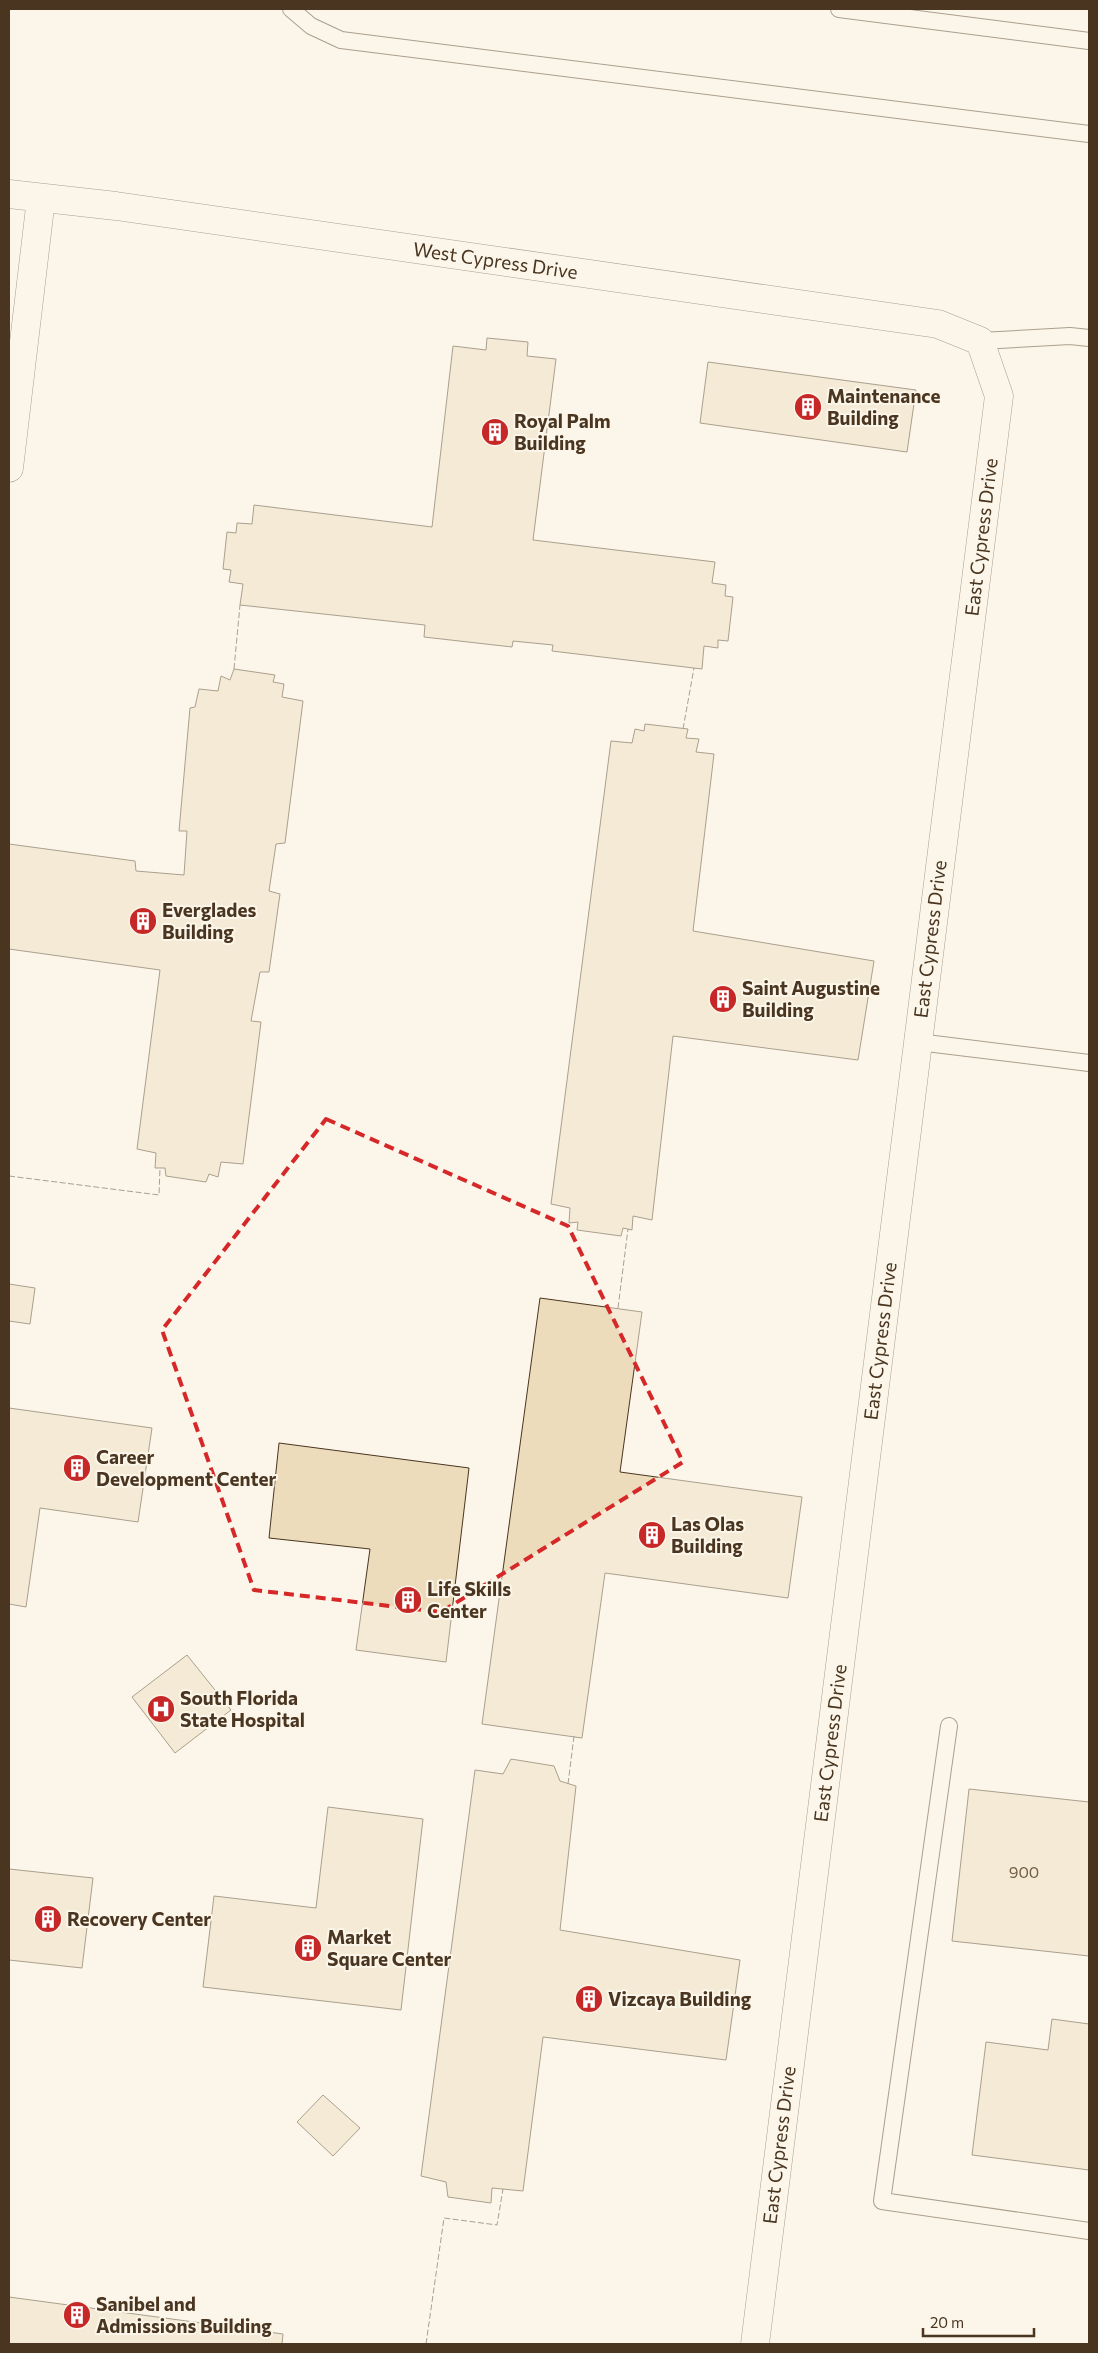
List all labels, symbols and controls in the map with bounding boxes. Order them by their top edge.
street label: West Cypress Drive [412,237,579,283]
place label: Maintenance Building [827,384,941,429]
building icon: Maintenance Building [793,392,823,422]
place label: Royal Palm Building [514,409,611,454]
building icon: Royal Palm Building [480,417,510,447]
street label: East Cypress Drive [959,457,1002,617]
street label: East Cypress Drive [908,859,951,1019]
place label: Everglades Building [162,898,256,943]
building icon: Everglades Building [128,906,158,936]
place label: Saint Augustine Building [742,976,880,1021]
building icon: Saint Augustine Building [708,984,738,1014]
street label: East Cypress Drive [858,1261,901,1421]
place label: Career Development Center [96,1445,276,1490]
building icon: Career Development Center [62,1453,92,1483]
place label: Las Olas Building [671,1512,744,1557]
building icon: Las Olas Building [637,1520,667,1550]
place label: Life Skills Center [427,1577,511,1622]
building icon: Life Skills Center [393,1585,423,1615]
street label: East Cypress Drive [808,1663,851,1823]
place label: South Florida State Hospital [180,1686,305,1731]
hospital icon: South Florida State Hospital [146,1694,176,1724]
house number: 900 [1009,1862,1039,1881]
building icon: Recovery Center [33,1904,63,1934]
place label: Recovery Center [67,1907,211,1930]
place label: Market Square Center [327,1925,452,1970]
building icon: Market Square Center [293,1933,323,1963]
building icon: Vizcaya Building [574,1984,604,2014]
place label: Vizcaya Building [608,1987,752,2010]
street label: East Cypress Drive [757,2065,800,2225]
place label: Sanibel and Admissions Building [96,2292,272,2337]
building icon: Sanibel and Admissions Building [62,2300,92,2330]
scale bar [923,2306,1034,2338]
text: 20 m [930,2313,964,2331]

